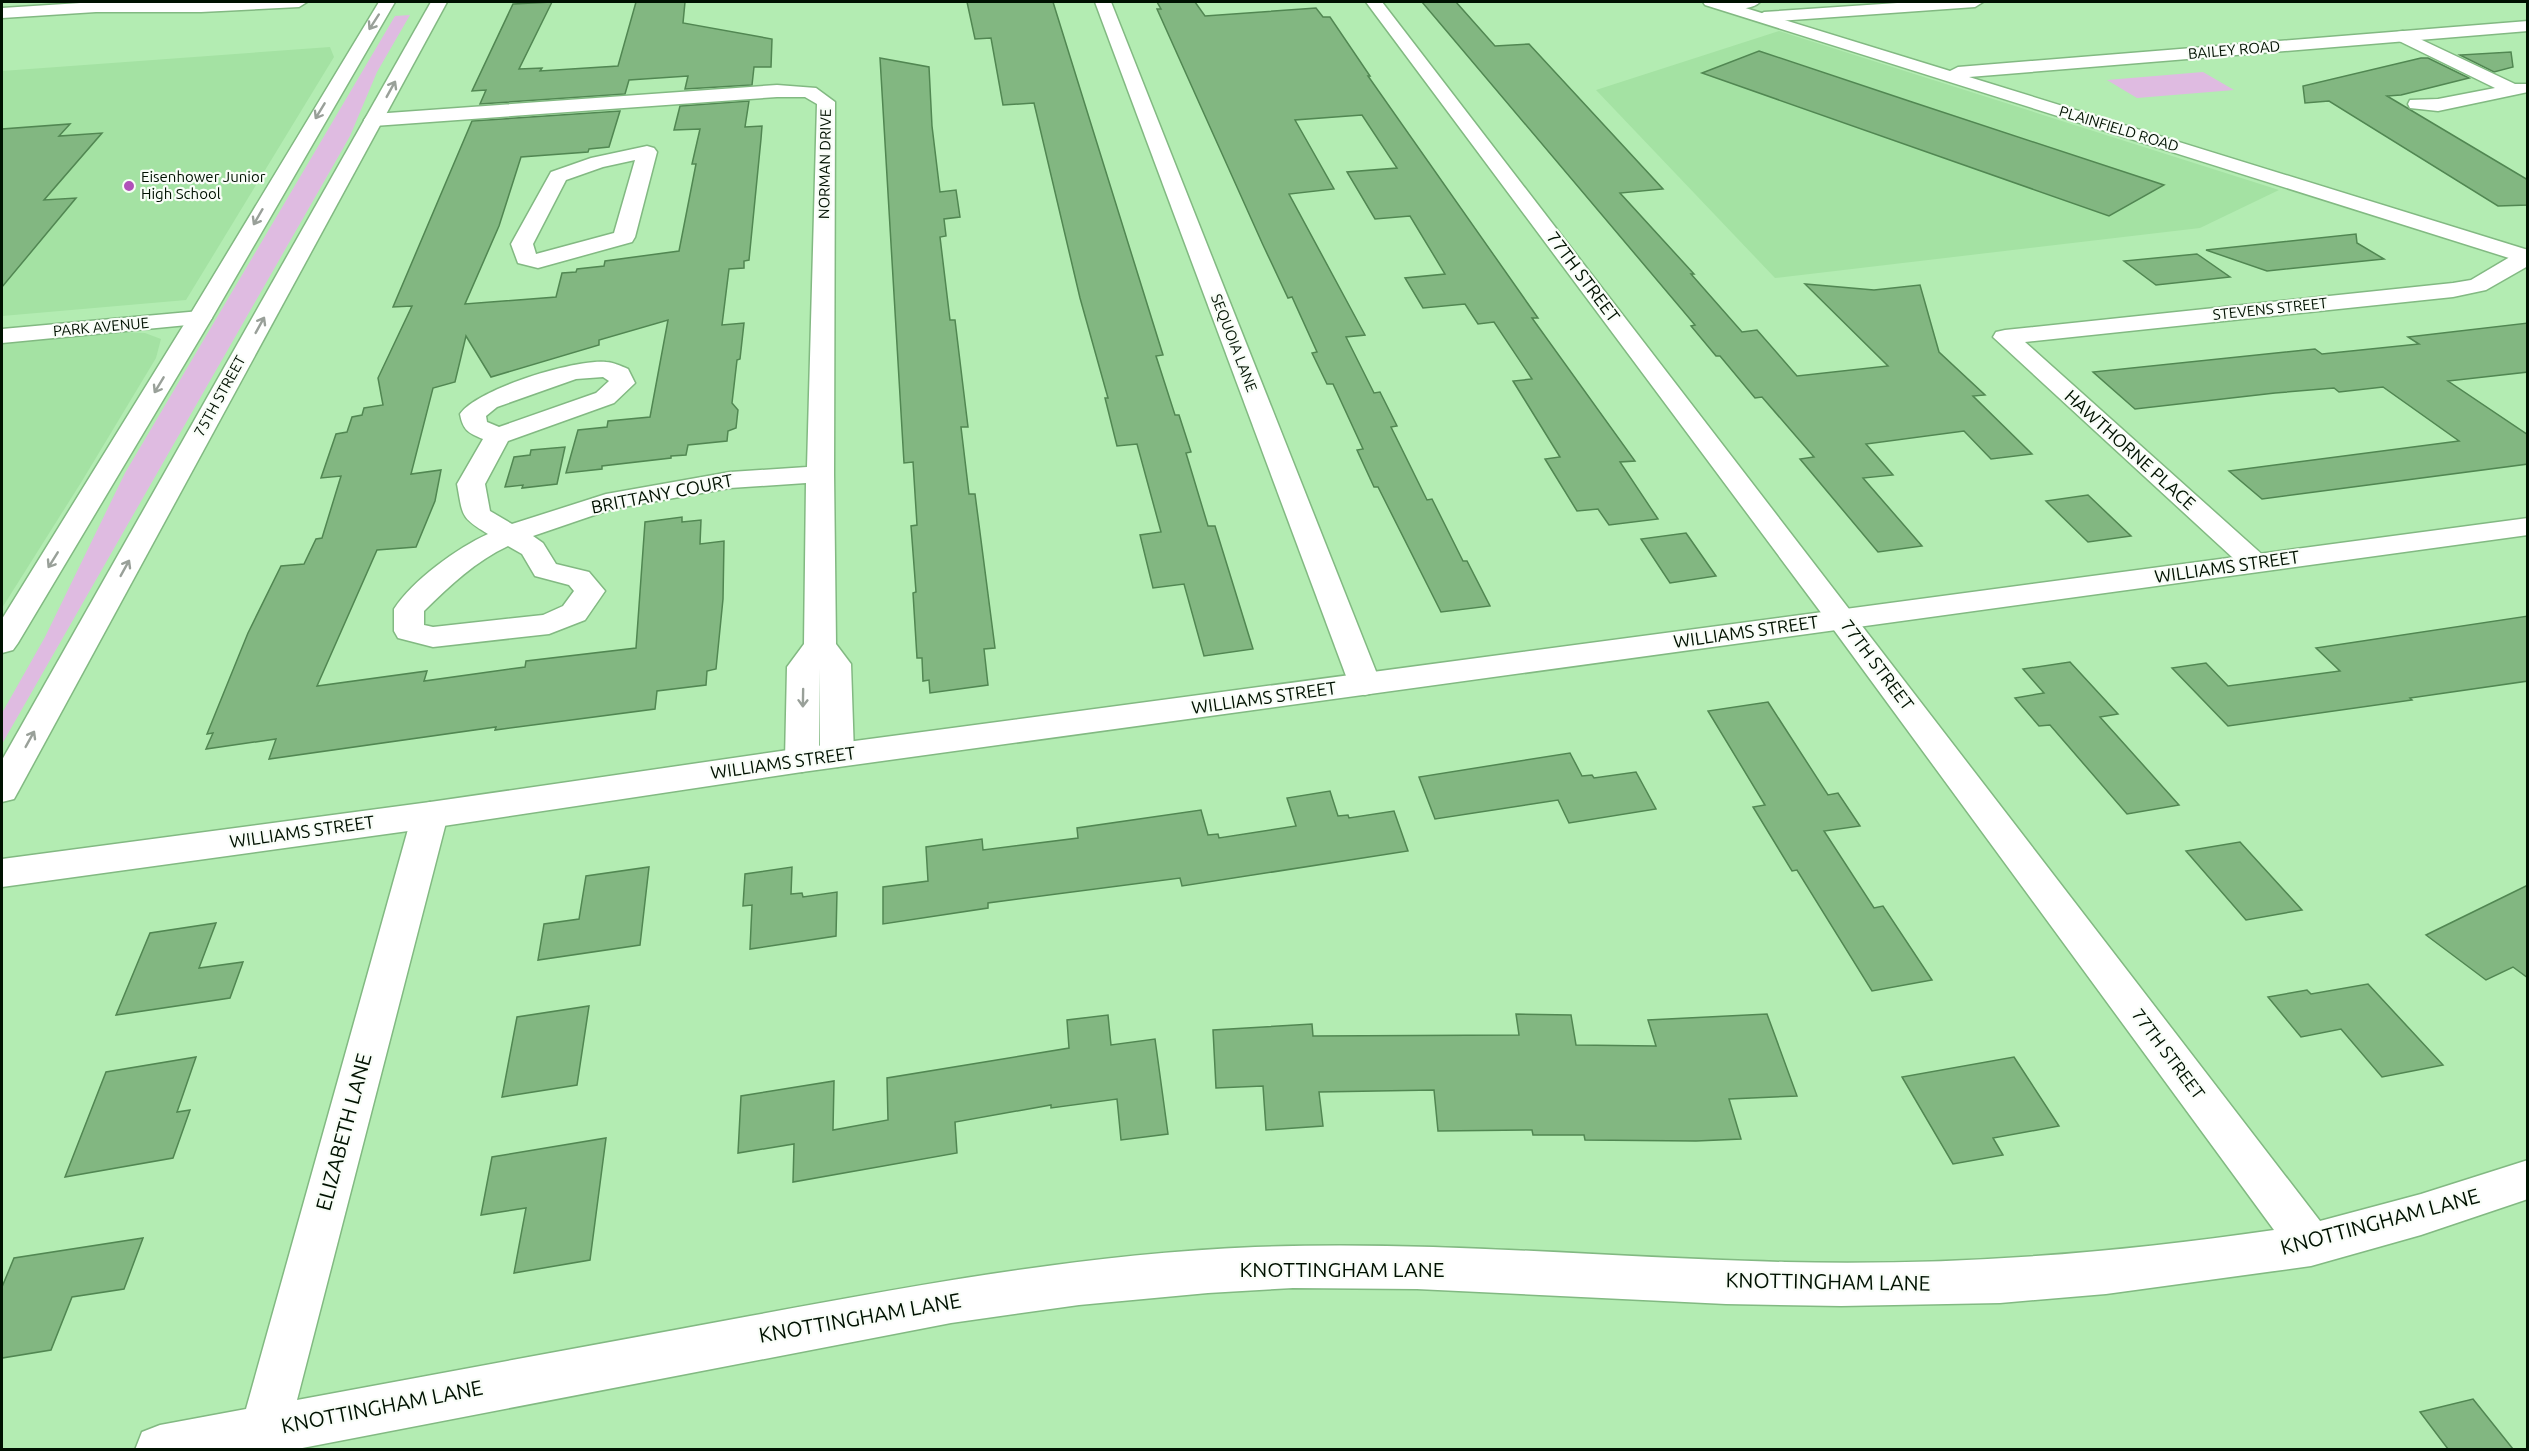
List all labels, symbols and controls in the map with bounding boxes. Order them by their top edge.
one-way arrow [367,13,379,30]
street label: BAILEY ROAD [2187,37,2281,62]
one-way arrow [386,80,397,98]
one-way arrow [314,102,326,119]
street label: PLAINFIELD ROAD [2057,102,2181,155]
street label: NORMAN DRIVE [815,109,834,219]
place label: Eisenhower Junior High School [141,168,266,202]
marker: Eisenhower Junior High School [122,179,136,193]
one-way arrow [252,208,264,225]
street label: 77TH STREET [1543,227,1624,325]
street label: SEQUOIA LANE [1208,291,1261,394]
street label: STEVENS STREET [2212,294,2329,323]
street label: PARK AVENUE [52,314,150,339]
one-way arrow [255,316,266,334]
street label: 75TH STREET [190,352,249,439]
one-way arrow [152,376,164,393]
street label: HAWTHORNE PLACE [2061,385,2200,513]
street label: BRITTANY COURT [589,469,734,517]
street label: WILLIAMS STREET [2153,546,2301,586]
one-way arrow [47,551,59,568]
one-way arrow [120,560,131,578]
street label: WILLIAMS STREET [1672,611,1820,651]
street label: 77TH STREET [1837,615,1918,713]
street label: WILLIAMS STREET [1190,677,1338,717]
one-way arrow [797,687,808,707]
one-way arrow [24,731,36,748]
street label: WILLIAMS STREET [709,742,857,782]
street label: WILLIAMS STREET [228,811,376,851]
street label: 77TH STREET [2128,1004,2209,1102]
street label: ELIZABETH LANE [311,1051,376,1213]
street label: KNOTTINGHAM LANE [2278,1183,2482,1259]
street label: KNOTTINGHAM LANE [1240,1257,1444,1281]
street label: KNOTTINGHAM LANE [1725,1267,1931,1295]
street label: KNOTTINGHAM LANE [757,1287,963,1347]
street label: KNOTTINGHAM LANE [279,1375,485,1437]

